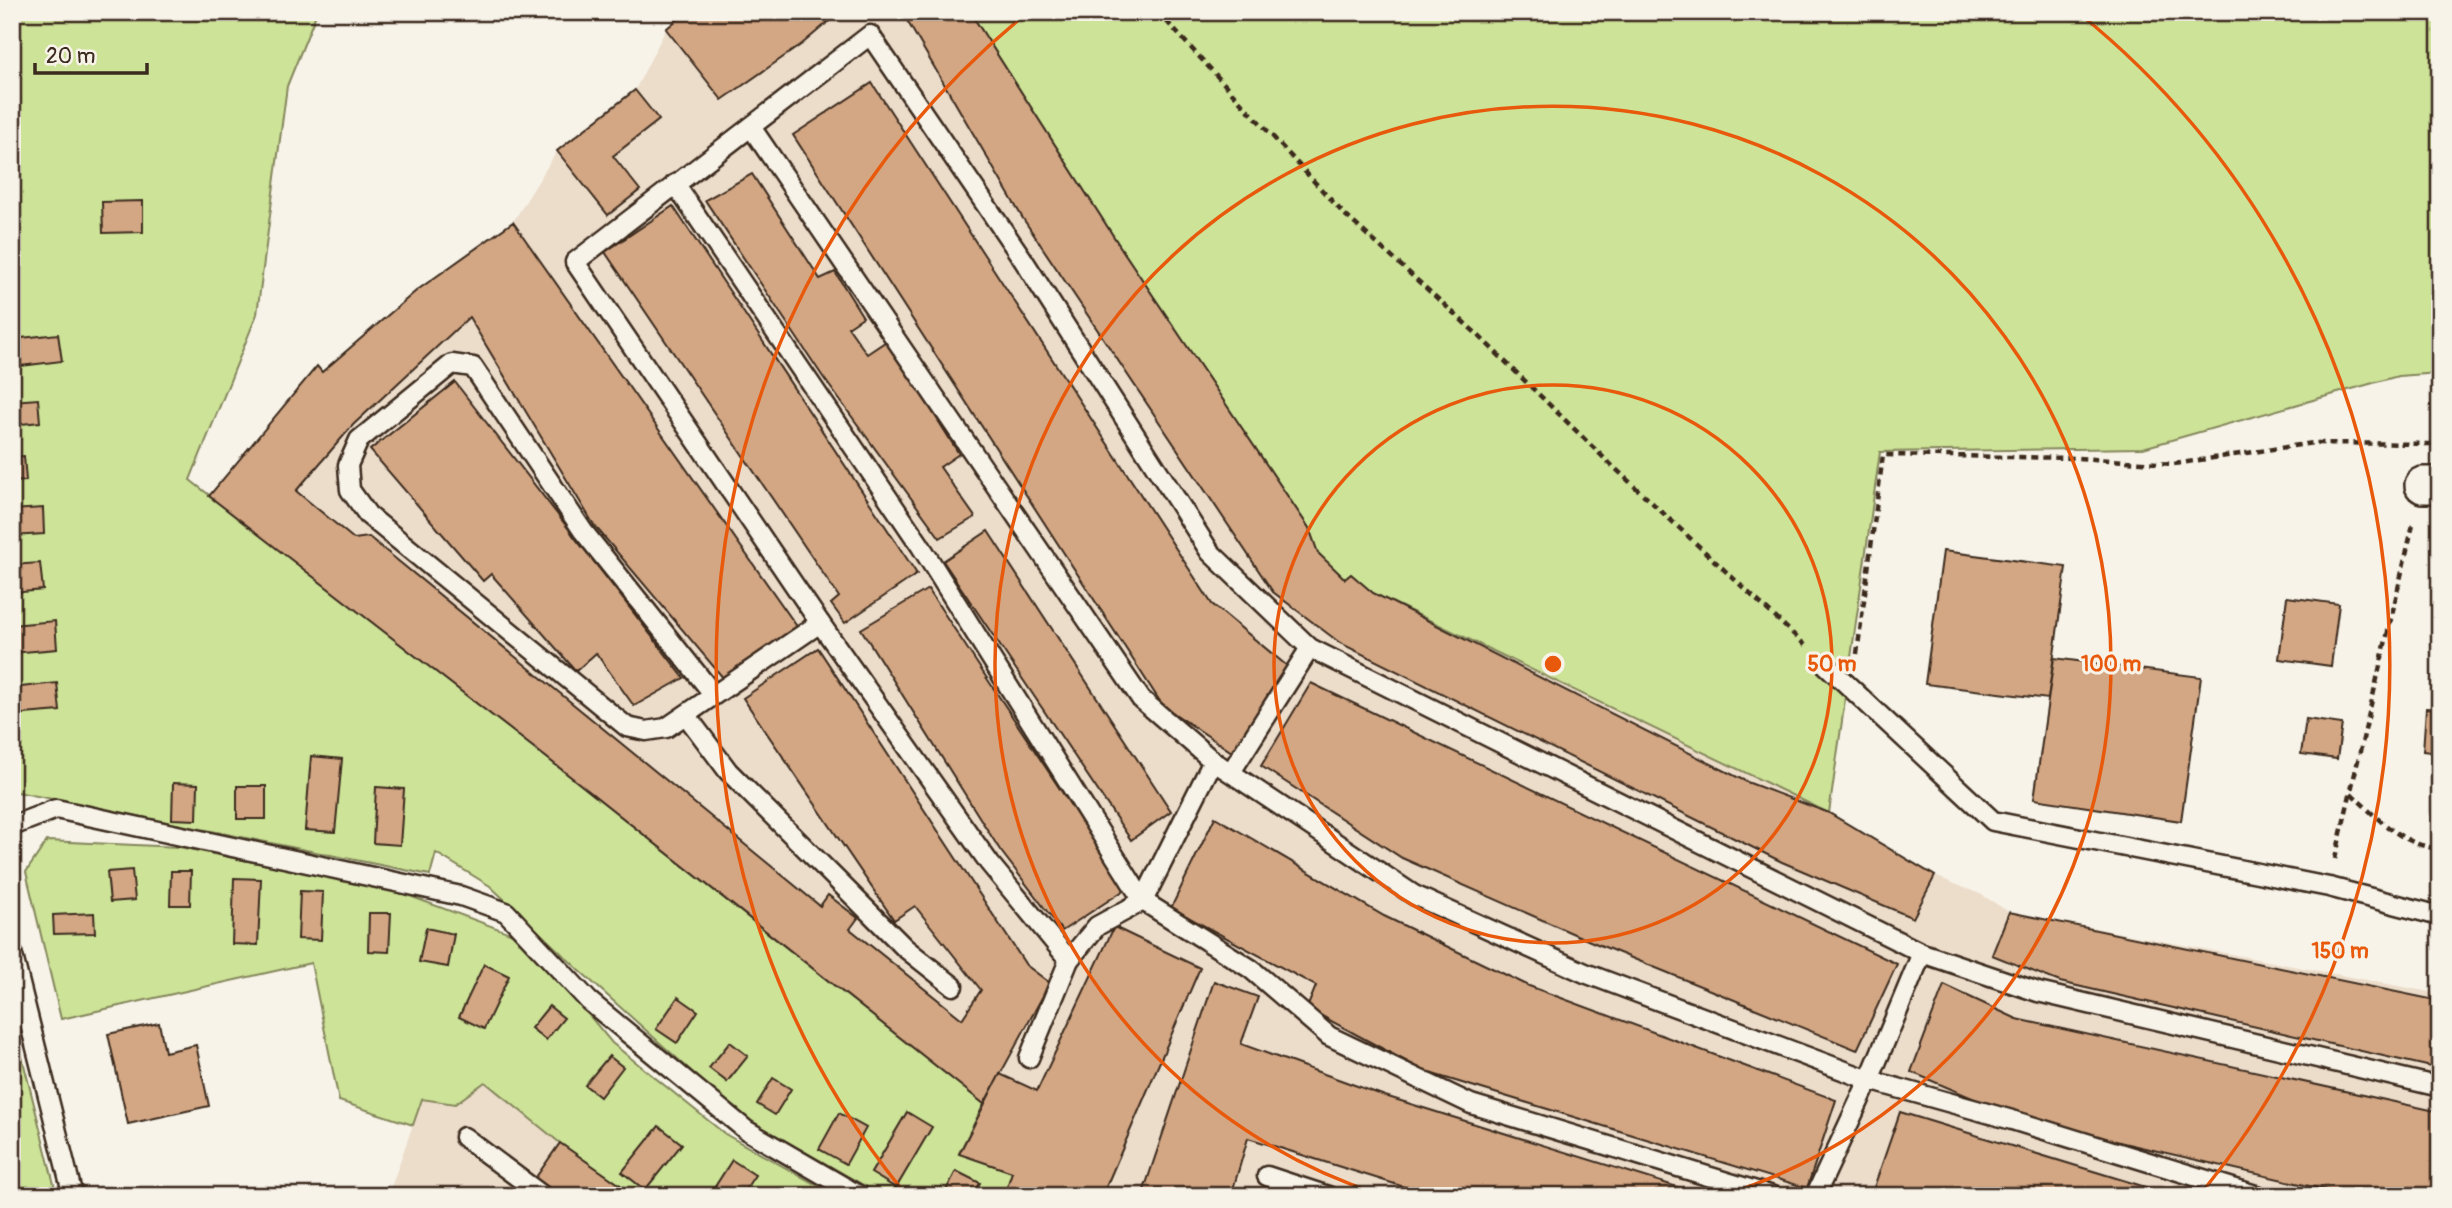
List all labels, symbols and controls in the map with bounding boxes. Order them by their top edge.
scale bar [35,32,147,76]
text: 20 m [46,43,95,70]
text: 50 m [1808,651,1857,678]
text: 100 m [2081,651,2141,678]
centre of rings [1541,652,1565,676]
text: 150 m [2311,938,2369,965]

